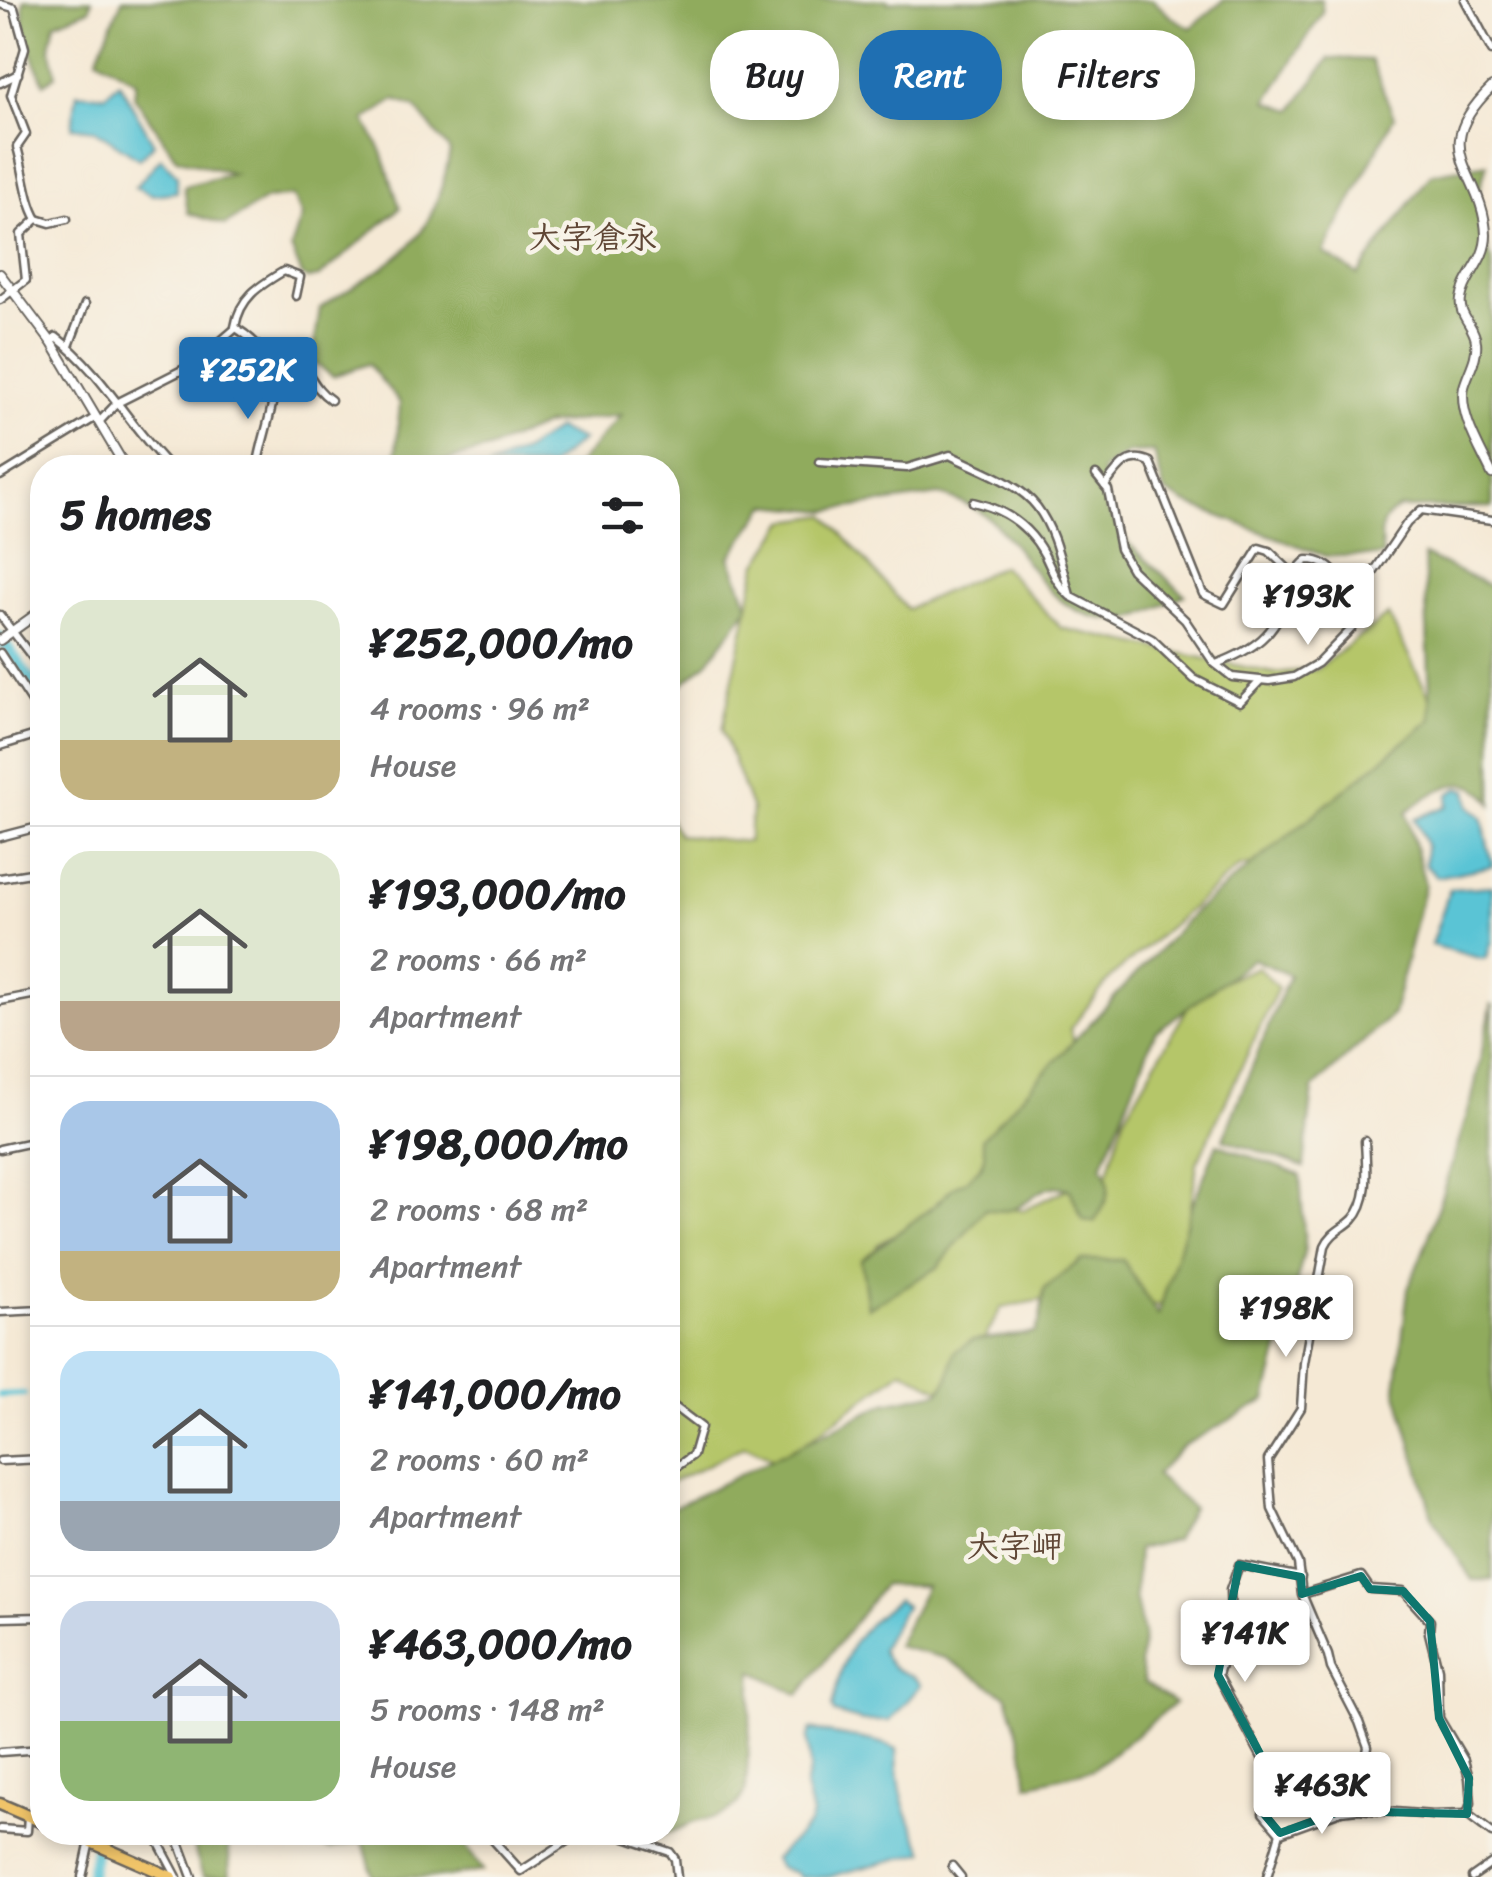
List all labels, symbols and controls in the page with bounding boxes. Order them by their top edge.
chip: Buy [710,30,839,120]
chip: Rent [859,30,1002,120]
chip: Filters [1022,30,1195,120]
district label: 大字倉永 [529,209,657,266]
pin: ¥252K [178,337,318,422]
text: ¥252K [201,341,295,398]
text: 5 homes [60,478,211,552]
icon: filters [595,488,650,543]
pin: ¥193K [1238,563,1378,648]
text: ¥193K [1264,567,1352,624]
text: ¥252,000/mo [370,606,633,680]
icon: home [140,640,260,760]
text: 4 rooms · 96 m² [370,680,590,737]
text: House [370,737,456,794]
text: ¥193,000/mo [370,857,626,931]
icon: home [140,891,260,1011]
text: 2 rooms · 66 m² [370,931,587,988]
text: Apartment [370,988,521,1045]
text: ¥198,000/mo [370,1107,628,1181]
icon: home [140,1141,260,1261]
text: 2 rooms · 68 m² [370,1181,588,1238]
text: Apartment [370,1238,521,1295]
pin: ¥198K [1216,1275,1356,1360]
text: ¥198K [1241,1279,1331,1336]
text: ¥141,000/mo [370,1357,621,1431]
icon: home [140,1391,260,1511]
text: 2 rooms · 60 m² [370,1431,589,1488]
text: Apartment [370,1488,521,1545]
district label: 大字岬 [967,1518,1063,1575]
pin: ¥141K [1175,1600,1315,1685]
text: ¥141K [1203,1604,1287,1661]
text: ¥463,000/mo [370,1607,632,1681]
icon: home [140,1641,260,1761]
text: 5 rooms · 148 m² [370,1681,605,1738]
text: House [370,1738,456,1795]
pin: ¥463K [1252,1752,1392,1837]
text: ¥463K [1276,1756,1368,1813]

